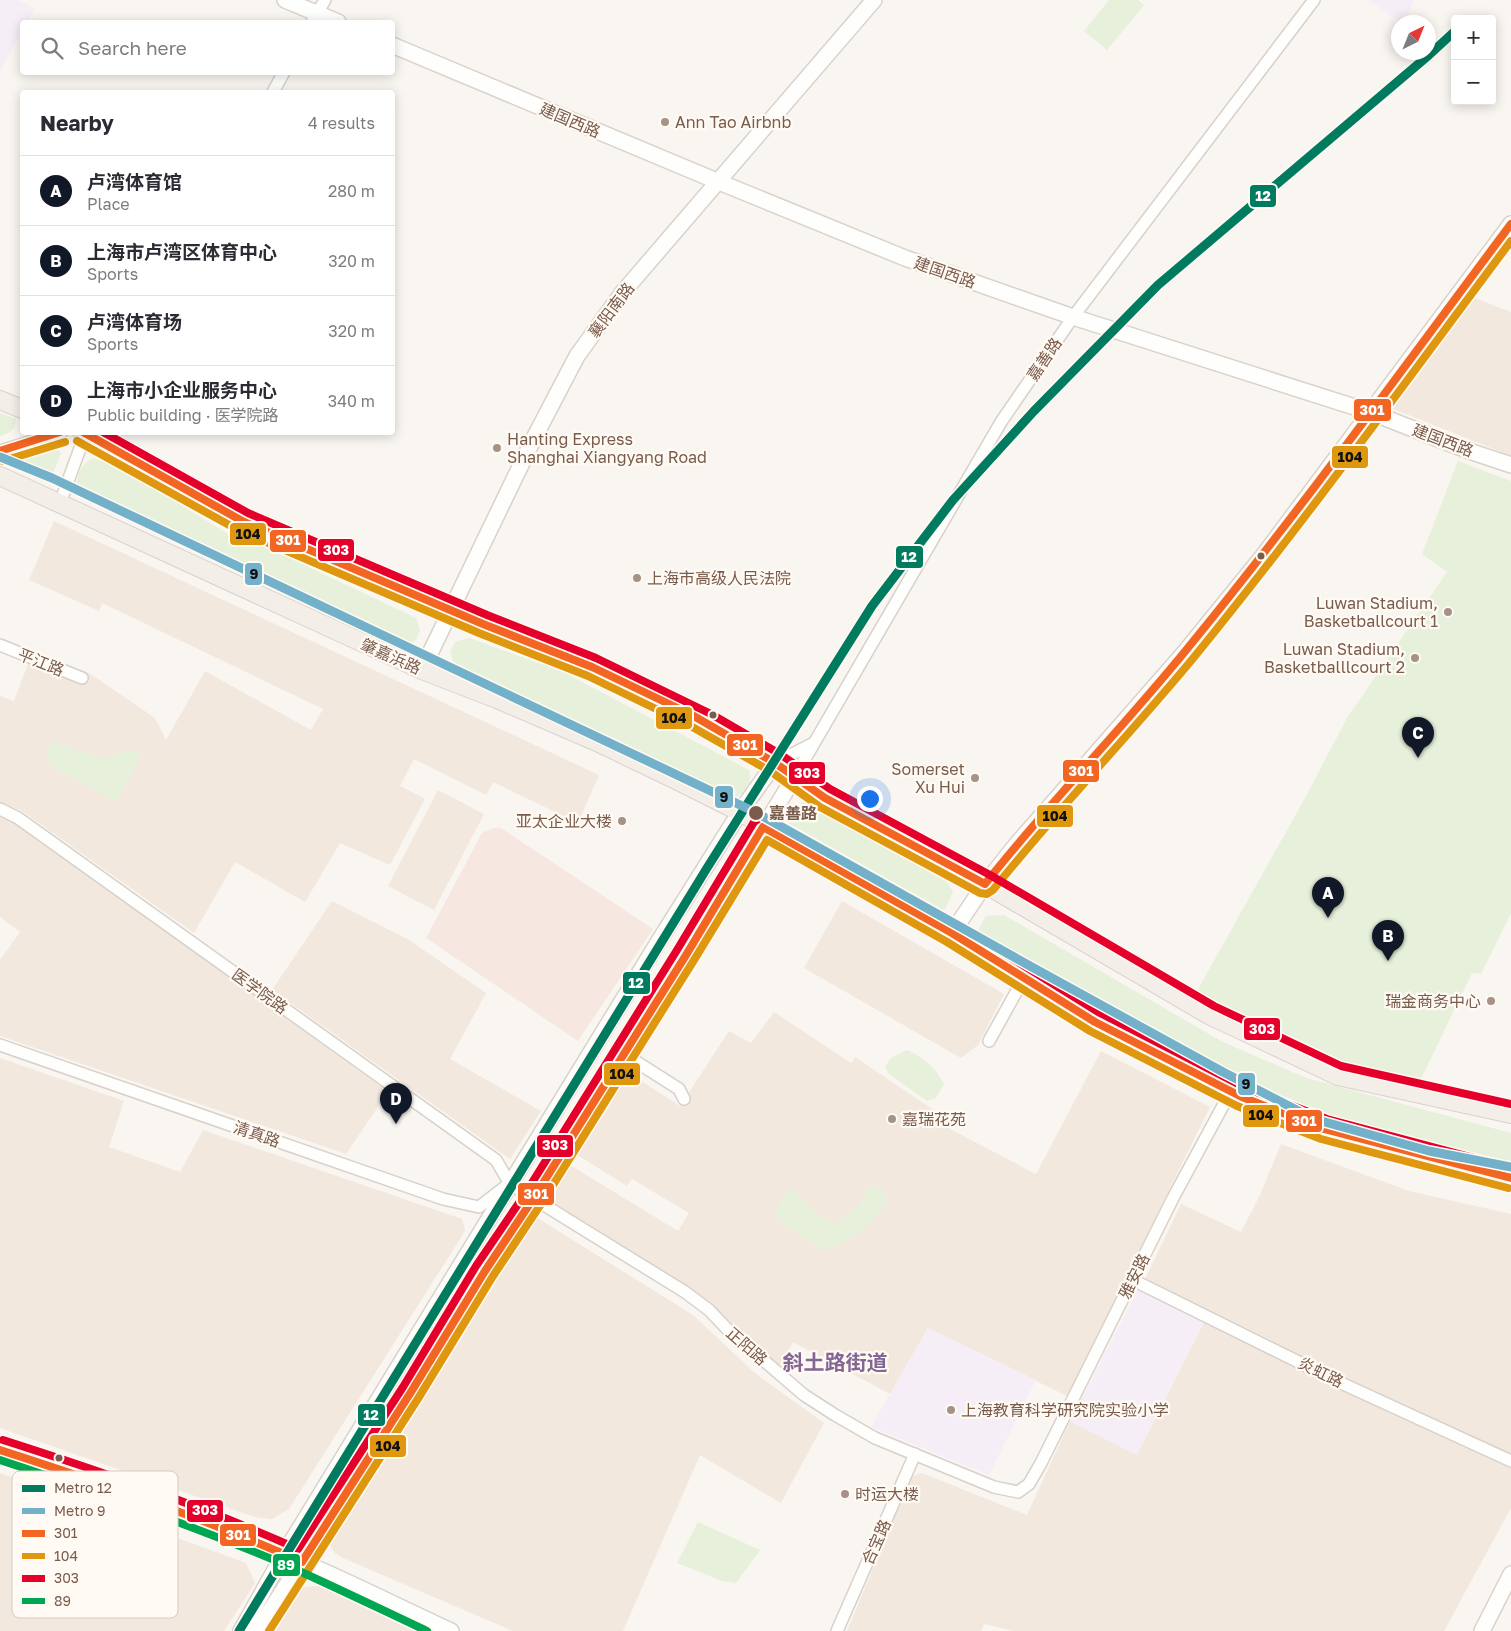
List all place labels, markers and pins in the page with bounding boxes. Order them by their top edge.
place label: Ann Tao Airbnb [675,112,791,132]
marker: Ann Tao Airbnb [659,116,671,128]
place label: Hanting Express Shanghai Xiangyang Road [507,429,707,467]
marker: Hanting Express Shanghai Xiangyang Road [491,442,503,454]
unlabelled marker [1256,551,1266,561]
place label: 上海市高级人民法院 [647,568,791,588]
marker: 上海市高级人民法院 [631,572,643,584]
place label: Luwan Stadium, Basketballcourt 1 [1304,593,1438,631]
marker: Luwan Stadium, Basketballcourt 1 [1442,606,1454,618]
place label: Luwan Stadium, Basketballlcourt 2 [1264,639,1405,677]
marker: Luwan Stadium, Basketballlcourt 2 [1409,652,1421,664]
unlabelled marker [708,710,718,720]
pin: C [1402,717,1434,758]
place label: Somerset Xu Hui [891,759,965,797]
marker: Somerset Xu Hui [969,772,981,784]
place label: 嘉善路 [769,803,817,823]
marker: 嘉善路 [747,804,765,822]
place label: 亚太企业大楼 [516,811,612,831]
marker: 亚太企业大楼 [616,815,628,827]
pin: A [1312,877,1344,918]
pin: B [1372,920,1404,961]
place label: 瑞金商务中心 [1385,991,1481,1011]
marker: 瑞金商务中心 [1485,995,1497,1007]
pin: D [380,1083,412,1124]
place label: 嘉瑞花苑 [902,1109,966,1129]
marker: 嘉瑞花苑 [886,1113,898,1125]
place label: 上海教育科学研究院实验小学 [961,1400,1169,1420]
marker: 上海教育科学研究院实验小学 [945,1404,957,1416]
unlabelled marker [54,1453,64,1463]
place label: 时运大楼 [855,1484,919,1504]
marker: 时运大楼 [839,1488,851,1500]

